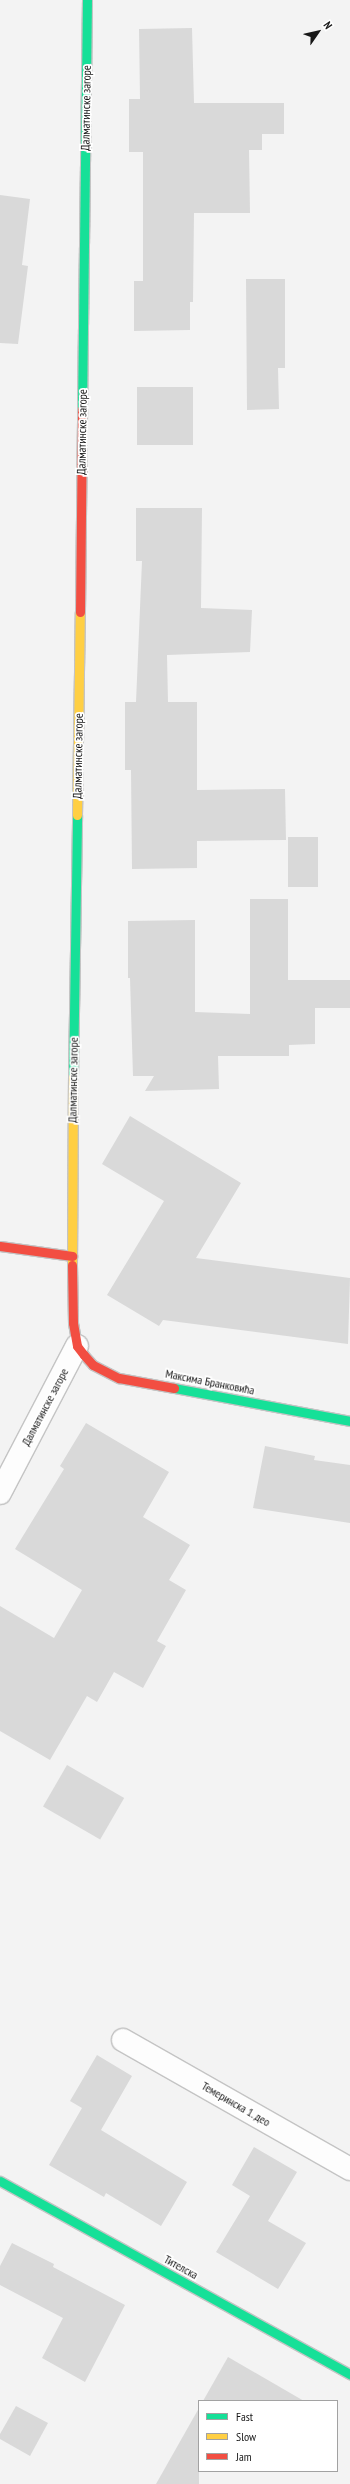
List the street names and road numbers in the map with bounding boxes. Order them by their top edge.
street label: Далматинске загоре [78,65,94,151]
street label: Далматинске загоре [74,389,90,475]
street label: Далматинске загоре [70,713,86,799]
street label: Далматинске загоре [65,1037,81,1123]
street label: Далматинске загоре [19,1366,71,1448]
street label: Максима Бранковића [164,1366,256,1398]
street label: Темеринска 1. део [199,2078,273,2130]
street label: Тителска [161,2252,201,2282]

